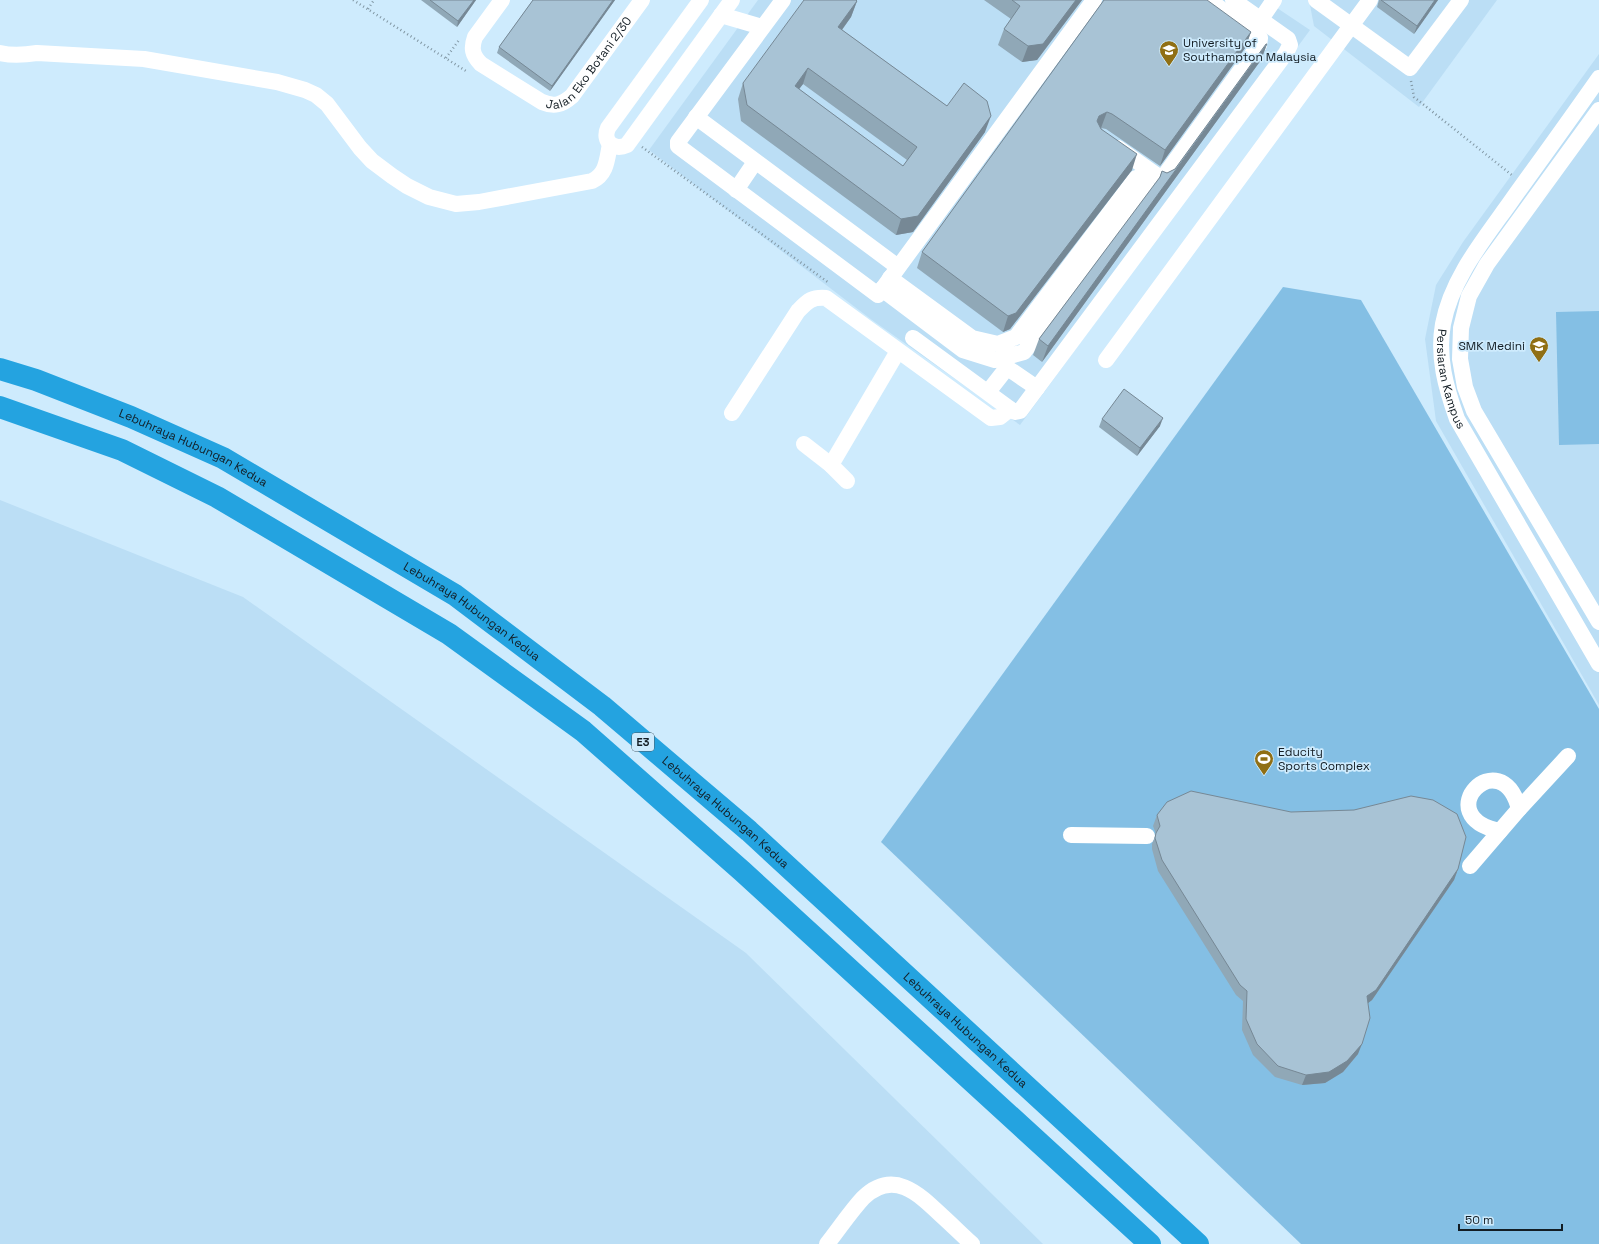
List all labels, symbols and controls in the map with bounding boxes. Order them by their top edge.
street label: Jalan Eko Botani 2/30 [544,13,635,113]
place label: University of Southampton Malaysia [1183,35,1316,65]
school or university icon: University of Southampton Malaysia [1158,39,1180,67]
street label: Persiaran Kampus [1433,328,1469,432]
school or university icon: SMK Medini [1528,335,1550,363]
place label: SMK Medini [1458,338,1525,354]
street label: Lebuhraya Hubungan Kedua [117,405,271,491]
street label: Lebuhraya Hubungan Kedua [401,558,544,665]
road number: E3 [632,733,654,751]
place label: Educity Sports Complex [1278,744,1370,774]
sports icon: Educity Sports Complex [1253,748,1275,776]
street label: Lebuhraya Hubungan Kedua [659,753,793,872]
street label: Lebuhraya Hubungan Kedua [900,969,1031,1091]
scale bar [1459,1206,1562,1232]
text: 50 m [1465,1212,1493,1228]

